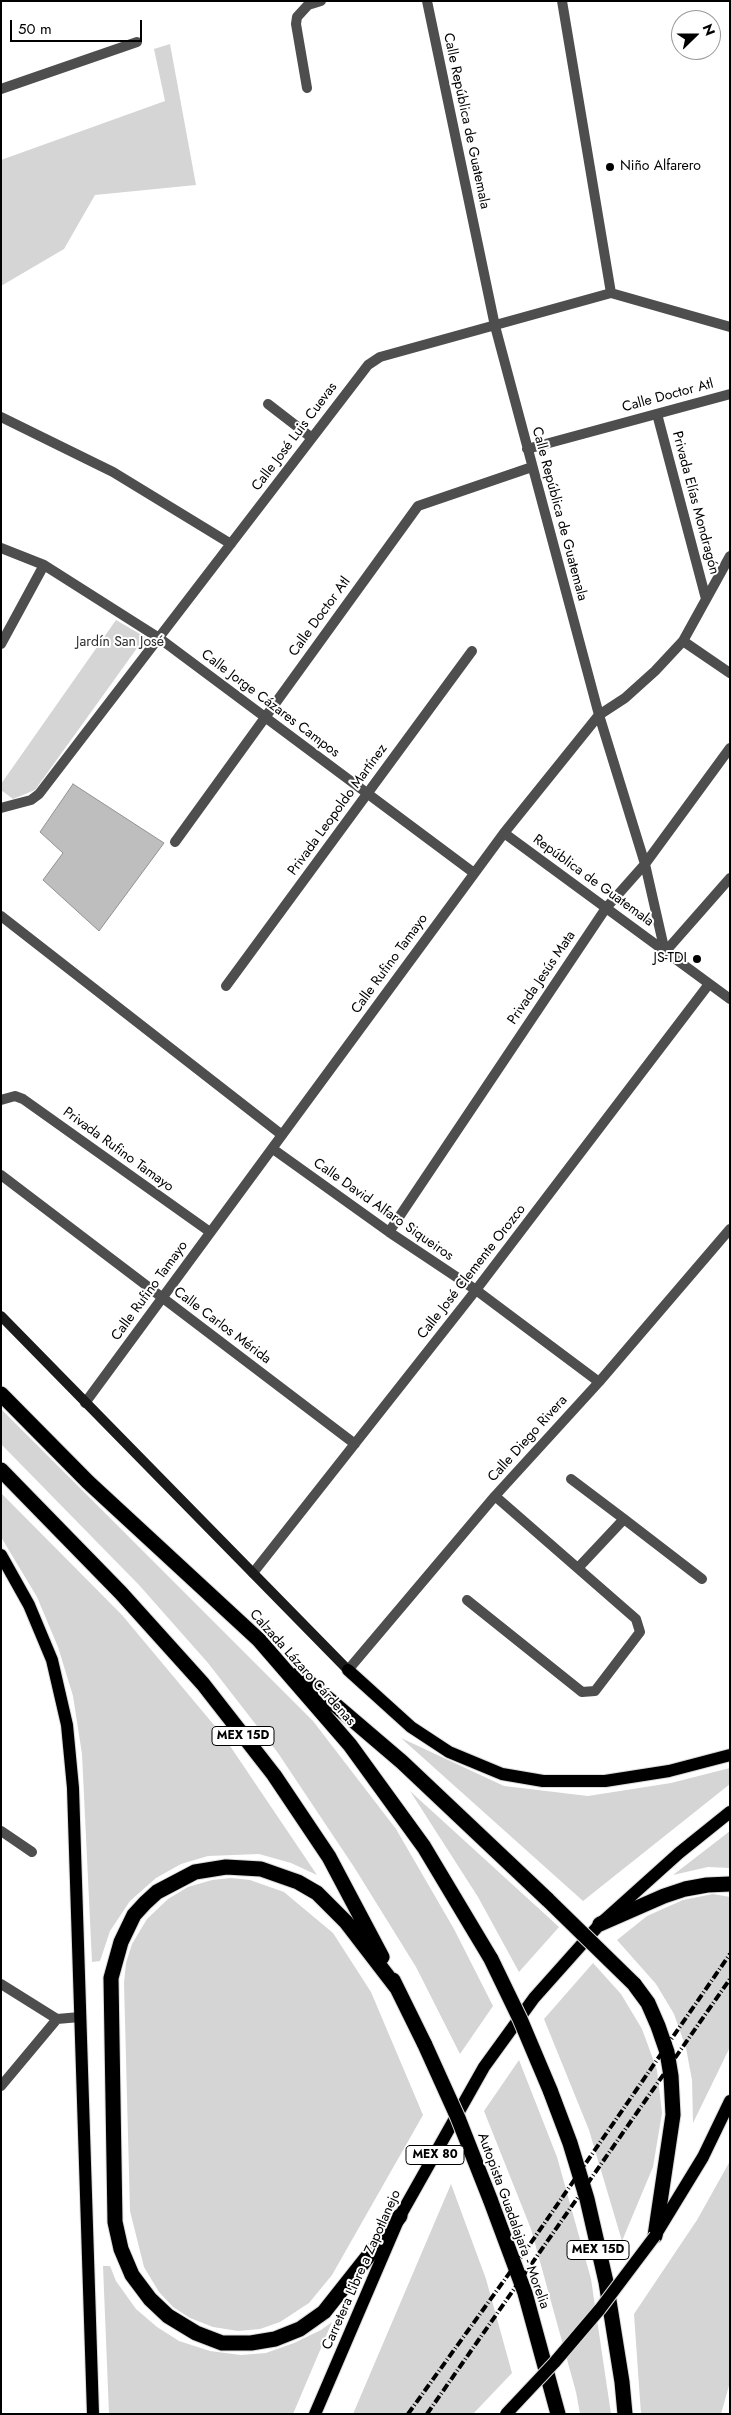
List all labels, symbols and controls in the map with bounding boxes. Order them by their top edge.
scale bar [12,10,145,42]
north arrow [671,10,721,60]
text: 50 m [18,18,52,40]
text: N [698,21,720,39]
street label: Calle República de Guatemala [439,31,493,211]
place label: Niño Alfarero [620,159,701,175]
marker: Niño Alfarero [604,161,616,173]
street label: Calle Doctor Atl [620,376,716,416]
street label: Calle José Luis Cuevas [249,379,341,495]
street label: Calle República de Guatemala [528,425,590,603]
street label: Privada Elías Mondragón [668,430,722,576]
street label: Calle Doctor Atl [286,574,354,660]
park label: Jardín San José [76,635,164,651]
street label: Calle Jorge Cázares Campos [198,646,342,762]
street label: Privada Leopoldo Martínez [285,741,391,879]
street label: República de Guatemala [529,831,657,931]
street label: Calle Rufino Tamayo [348,911,432,1017]
street label: Privada Jesús Mata [505,928,579,1028]
place label: JS-TDI [654,951,687,967]
marker: JS-TDI [691,953,703,965]
street label: Privada Rufino Tamayo [59,1104,177,1196]
street label: Calle David Alfaro Siqueiros [310,1155,456,1265]
street label: Calle José Clemente Orozco [414,1201,530,1343]
street label: Calle Rufino Tamayo [108,1238,192,1344]
street label: Calle Carlos Mérida [170,1284,274,1368]
street label: Calle Diego Rivera [485,1392,571,1486]
street label: Calzada Lázaro Cárdenas [245,1606,359,1730]
road number: MEX 15D [212,1726,274,1745]
street label: Autopista Guadalajara - Morelia [473,2131,553,2311]
road number: MEX 80 [406,2146,464,2164]
street label: Carretera Libre a Zapotlanejo [319,2188,405,2352]
road number: MEX 15D [567,2240,629,2260]

